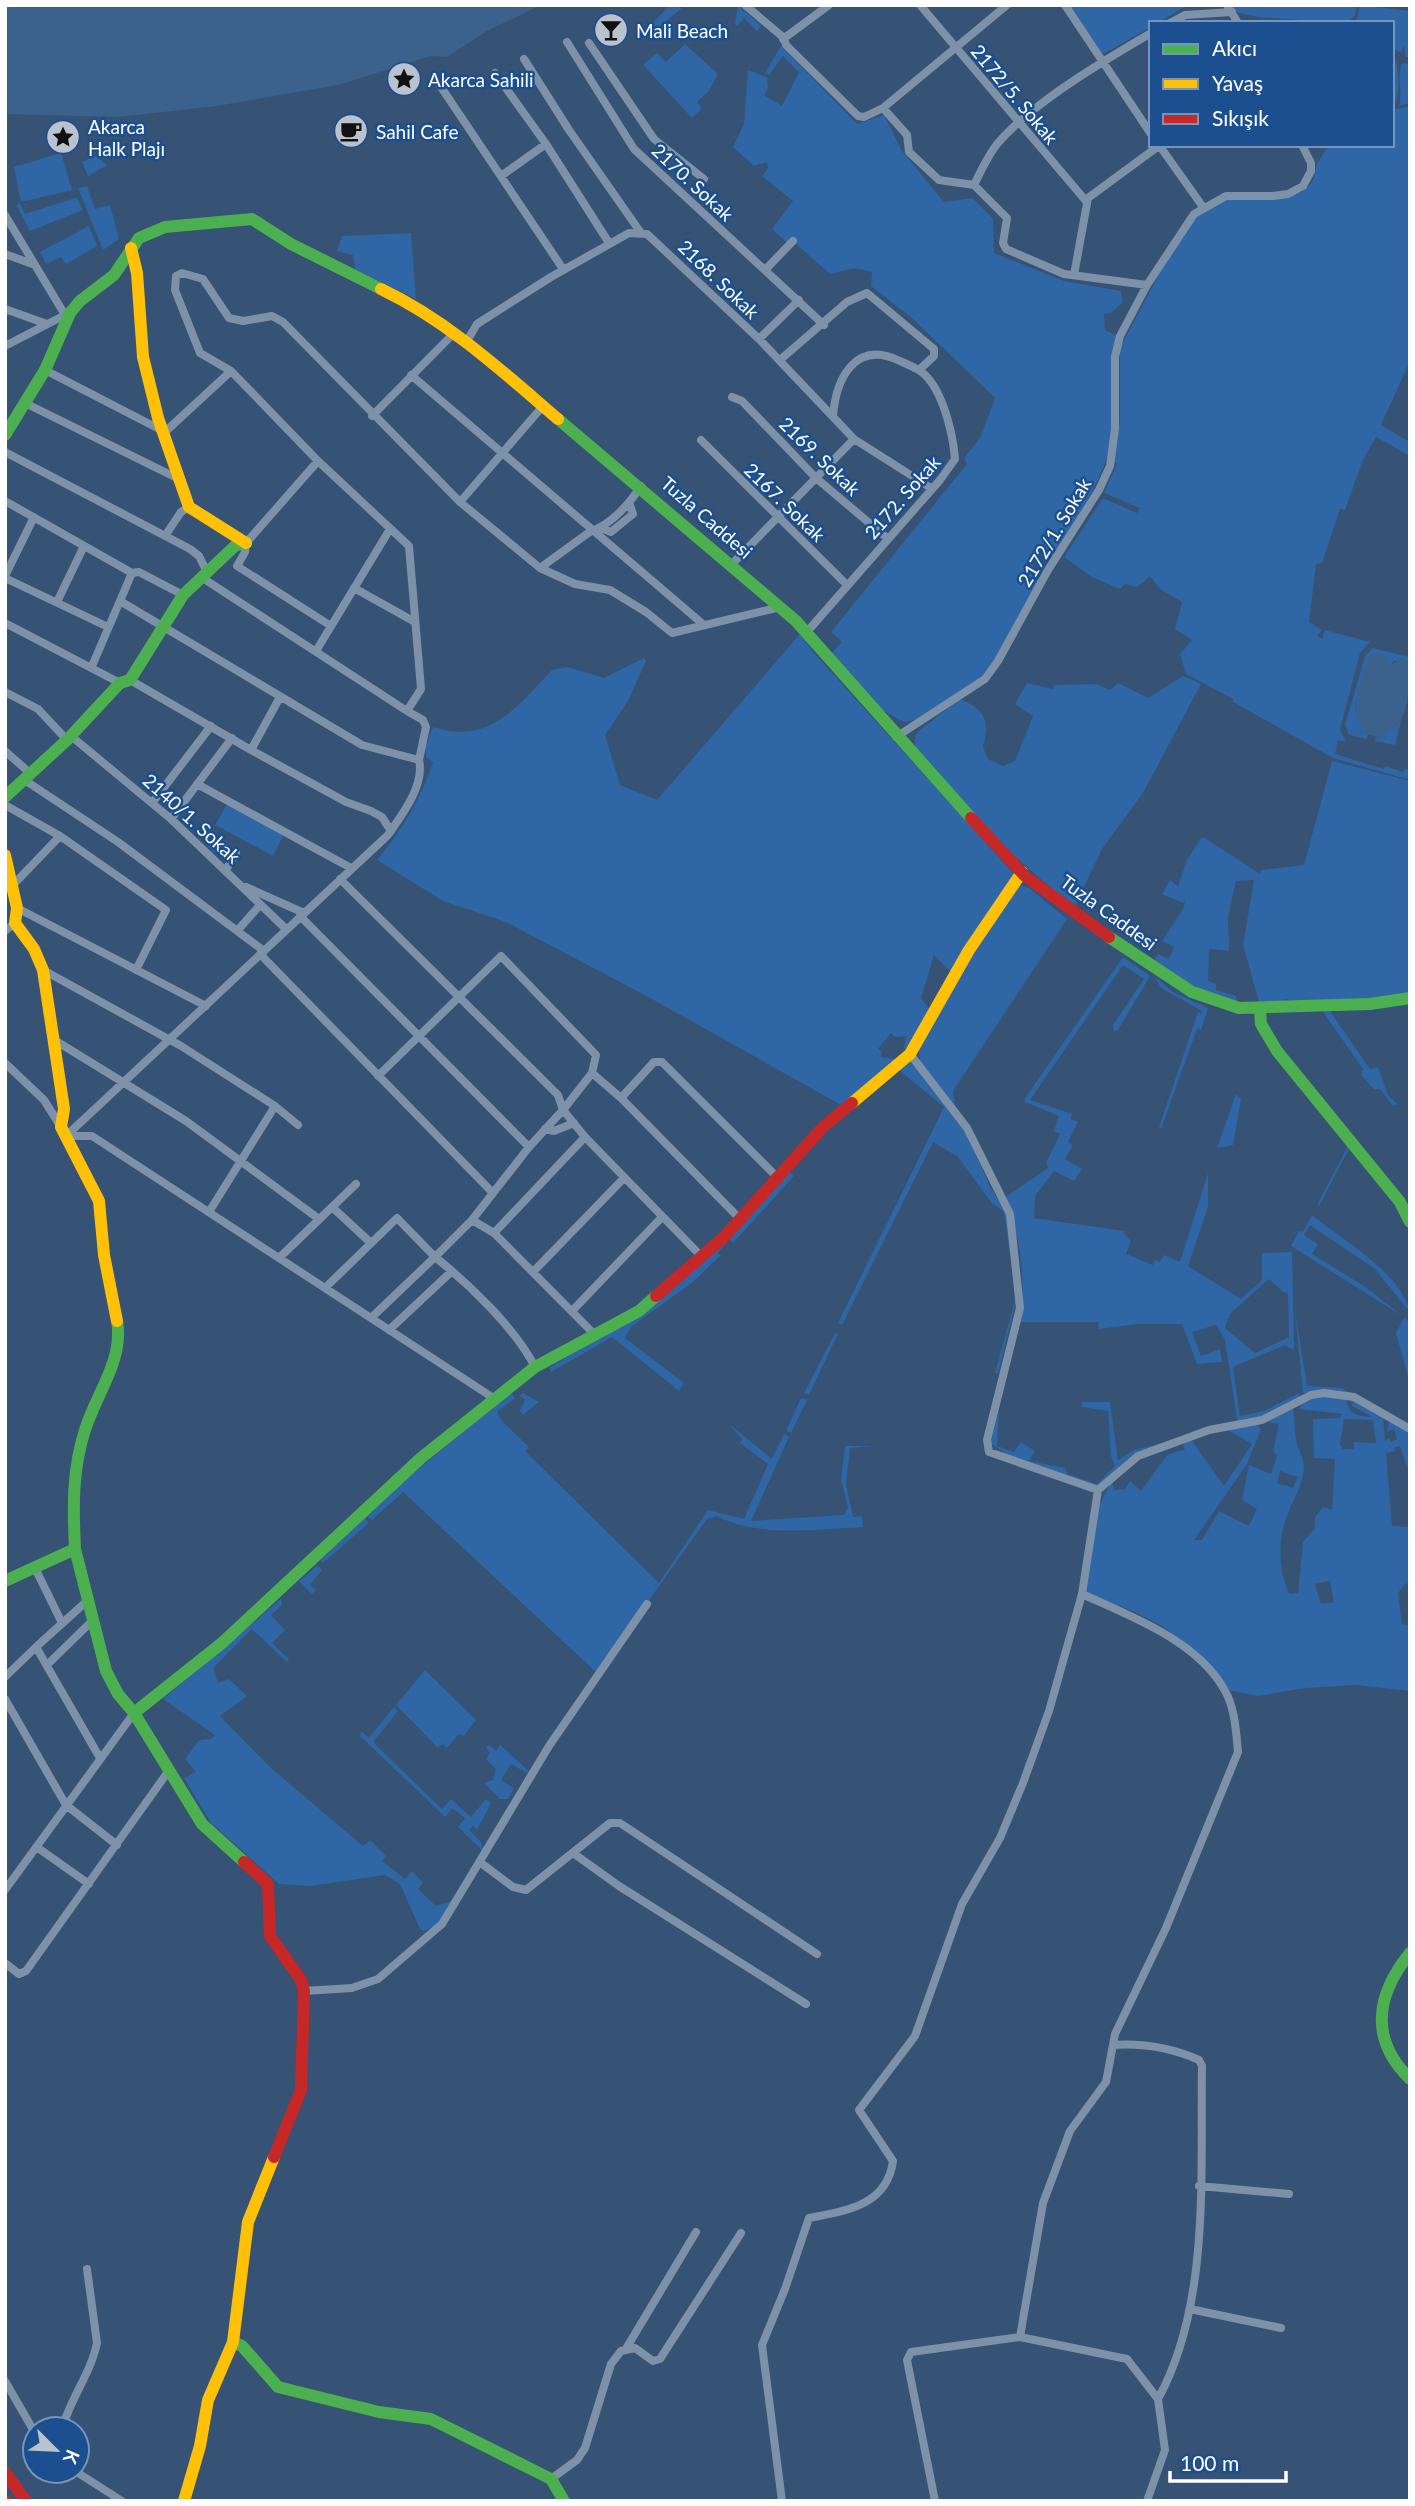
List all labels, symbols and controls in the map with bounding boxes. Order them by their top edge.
bar icon: Mali Beach [592,11,630,49]
place label: Mali Beach [636,19,728,42]
legend [1149,21,1394,147]
text: Akıcı [1212,35,1257,60]
street label: 2172/5. Sokak [967,40,1064,149]
place icon: Akarca Sahili [385,60,423,98]
place label: Akarca Sahili [428,68,534,91]
text: Yavaş [1212,70,1263,95]
text: Sıkışık [1212,105,1269,130]
cafe icon: Sahil Cafe [332,112,370,150]
place label: Akarca Halk Plajı [88,115,165,160]
place icon: Akarca Halk Plajı [44,118,82,156]
place label: Sahil Cafe [376,120,459,143]
street label: 2170. Sokak [647,138,739,226]
street label: 2168. Sokak [674,235,764,323]
street label: 2169. Sokak [775,412,865,500]
street label: 2172. Sokak [859,450,945,543]
street label: 2167. Sokak [740,458,830,546]
street label: Tuzla Caddesi [657,471,757,563]
street label: 2172/1. Sokak [1013,473,1096,591]
street label: 2140/1. Sokak [139,768,246,868]
street label: Tuzla Caddesi [1056,869,1162,955]
north arrow [21,2415,91,2485]
scale bar [1170,2440,1286,2484]
text: K [58,2446,85,2469]
text: 100 m [1180,2450,1239,2475]

